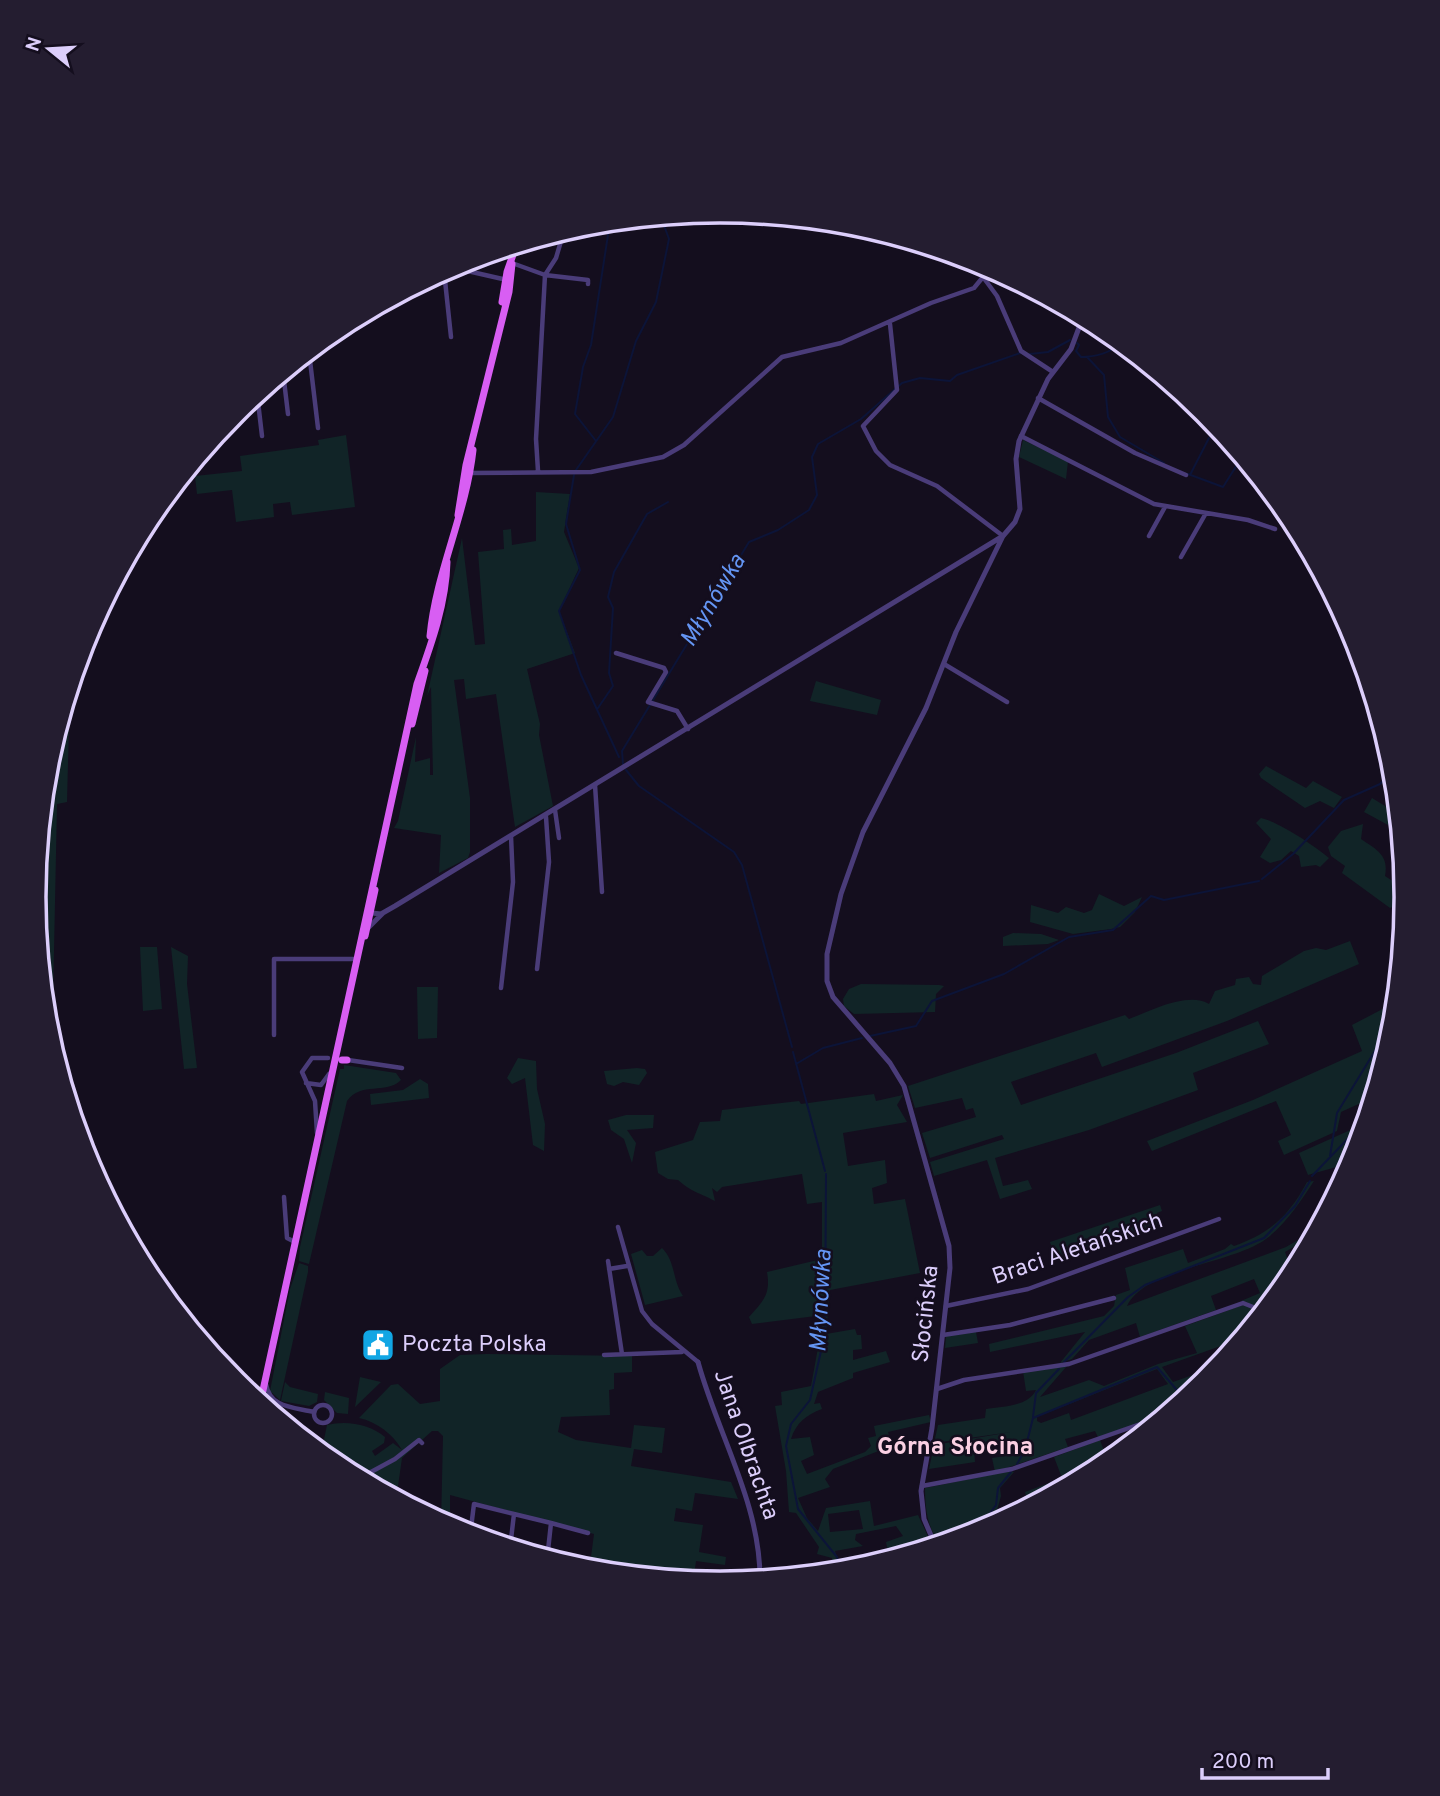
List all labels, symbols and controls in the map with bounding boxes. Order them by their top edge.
north arrow [14,14,84,84]
text: N [21,34,48,55]
water label: Młynówka [675,549,754,653]
street label: Braci Aletańskich [989,1207,1167,1293]
water label: Młynówka [804,1248,840,1353]
street label: Słocińska [907,1264,947,1364]
public building icon: Poczta Polska [359,1326,397,1364]
place label: Poczta Polska [402,1331,547,1360]
street label: Jana Olbrachta [706,1366,784,1524]
district label: Górna Słocina [877,1433,1033,1463]
scale bar [1202,1736,1328,1780]
text: 200 m [1212,1749,1274,1776]

